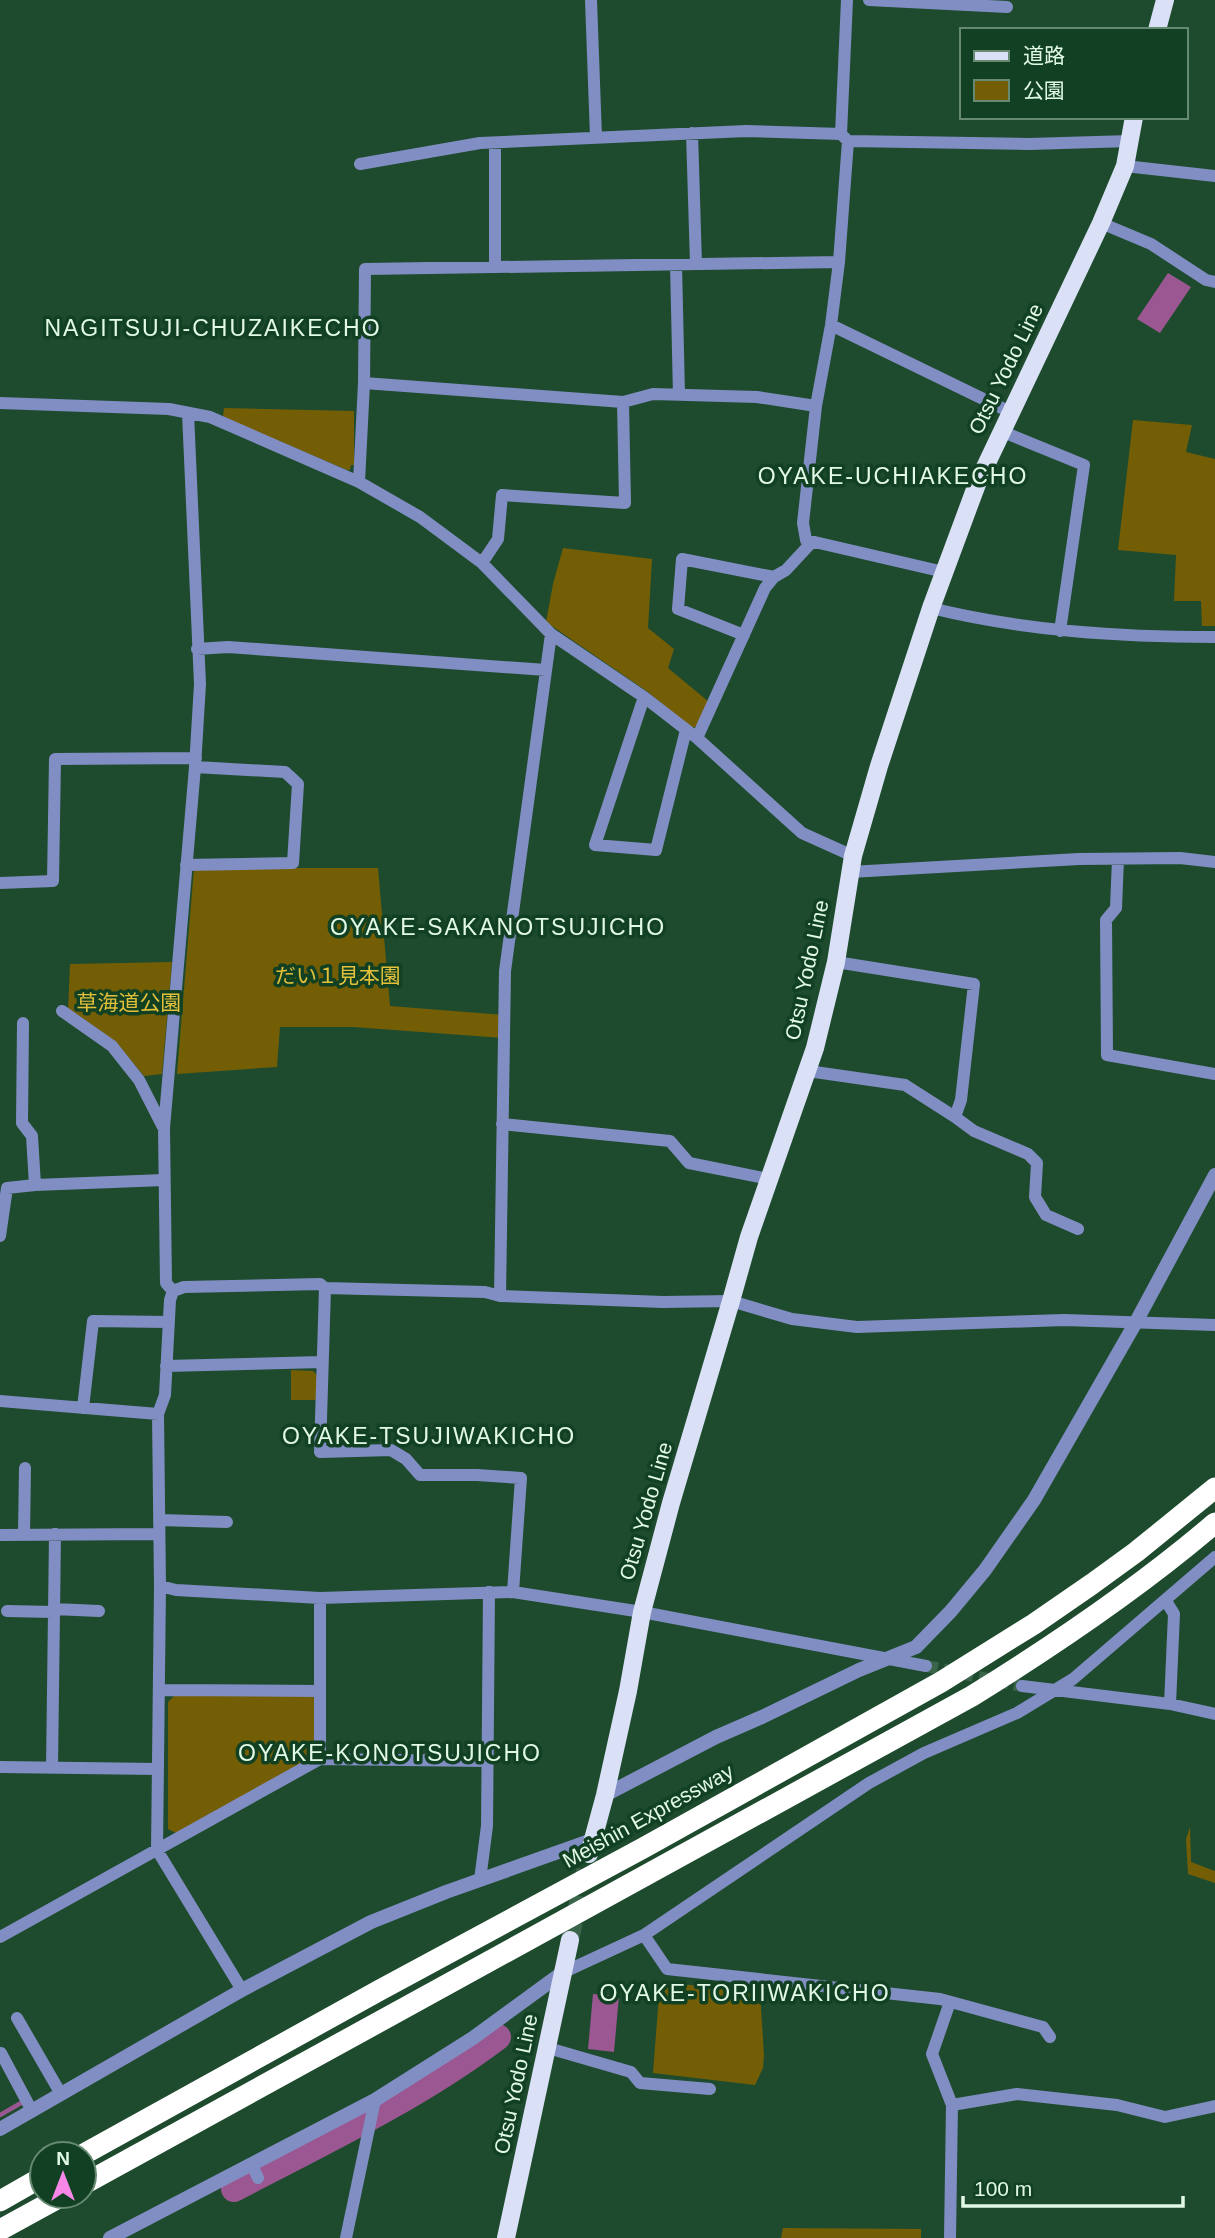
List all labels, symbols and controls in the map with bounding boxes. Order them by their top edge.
legend [960,28,1187,119]
text: 道路 [1023,44,1065,67]
text: 公園 [1023,79,1065,102]
street label: Otsu Yodo Line [964,300,1047,438]
district label: NAGITSUJI-CHUZAIKECHO [44,315,382,341]
district label: OYAKE-UCHIAKECHO [758,463,1028,489]
street label: Otsu Yodo Line [780,898,833,1042]
district label: OYAKE-SAKANOTSUJICHO [330,914,666,940]
park label: だい１見本園 [275,964,401,987]
park label: 草海道公園 [77,991,182,1014]
district label: OYAKE-TSUJIWAKICHO [282,1423,576,1449]
street label: Otsu Yodo Line [615,1439,676,1583]
district label: OYAKE-KONOTSUJICHO [238,1740,542,1766]
street label: Meishin Expressway [558,1759,737,1872]
district label: OYAKE-TORIIWAKICHO [599,1980,891,2006]
street label: Otsu Yodo Line [489,2012,542,2156]
north arrow [28,2140,98,2210]
text: N [56,2148,70,2169]
scale bar [963,2164,1184,2208]
text: 100 m [974,2177,1032,2200]

